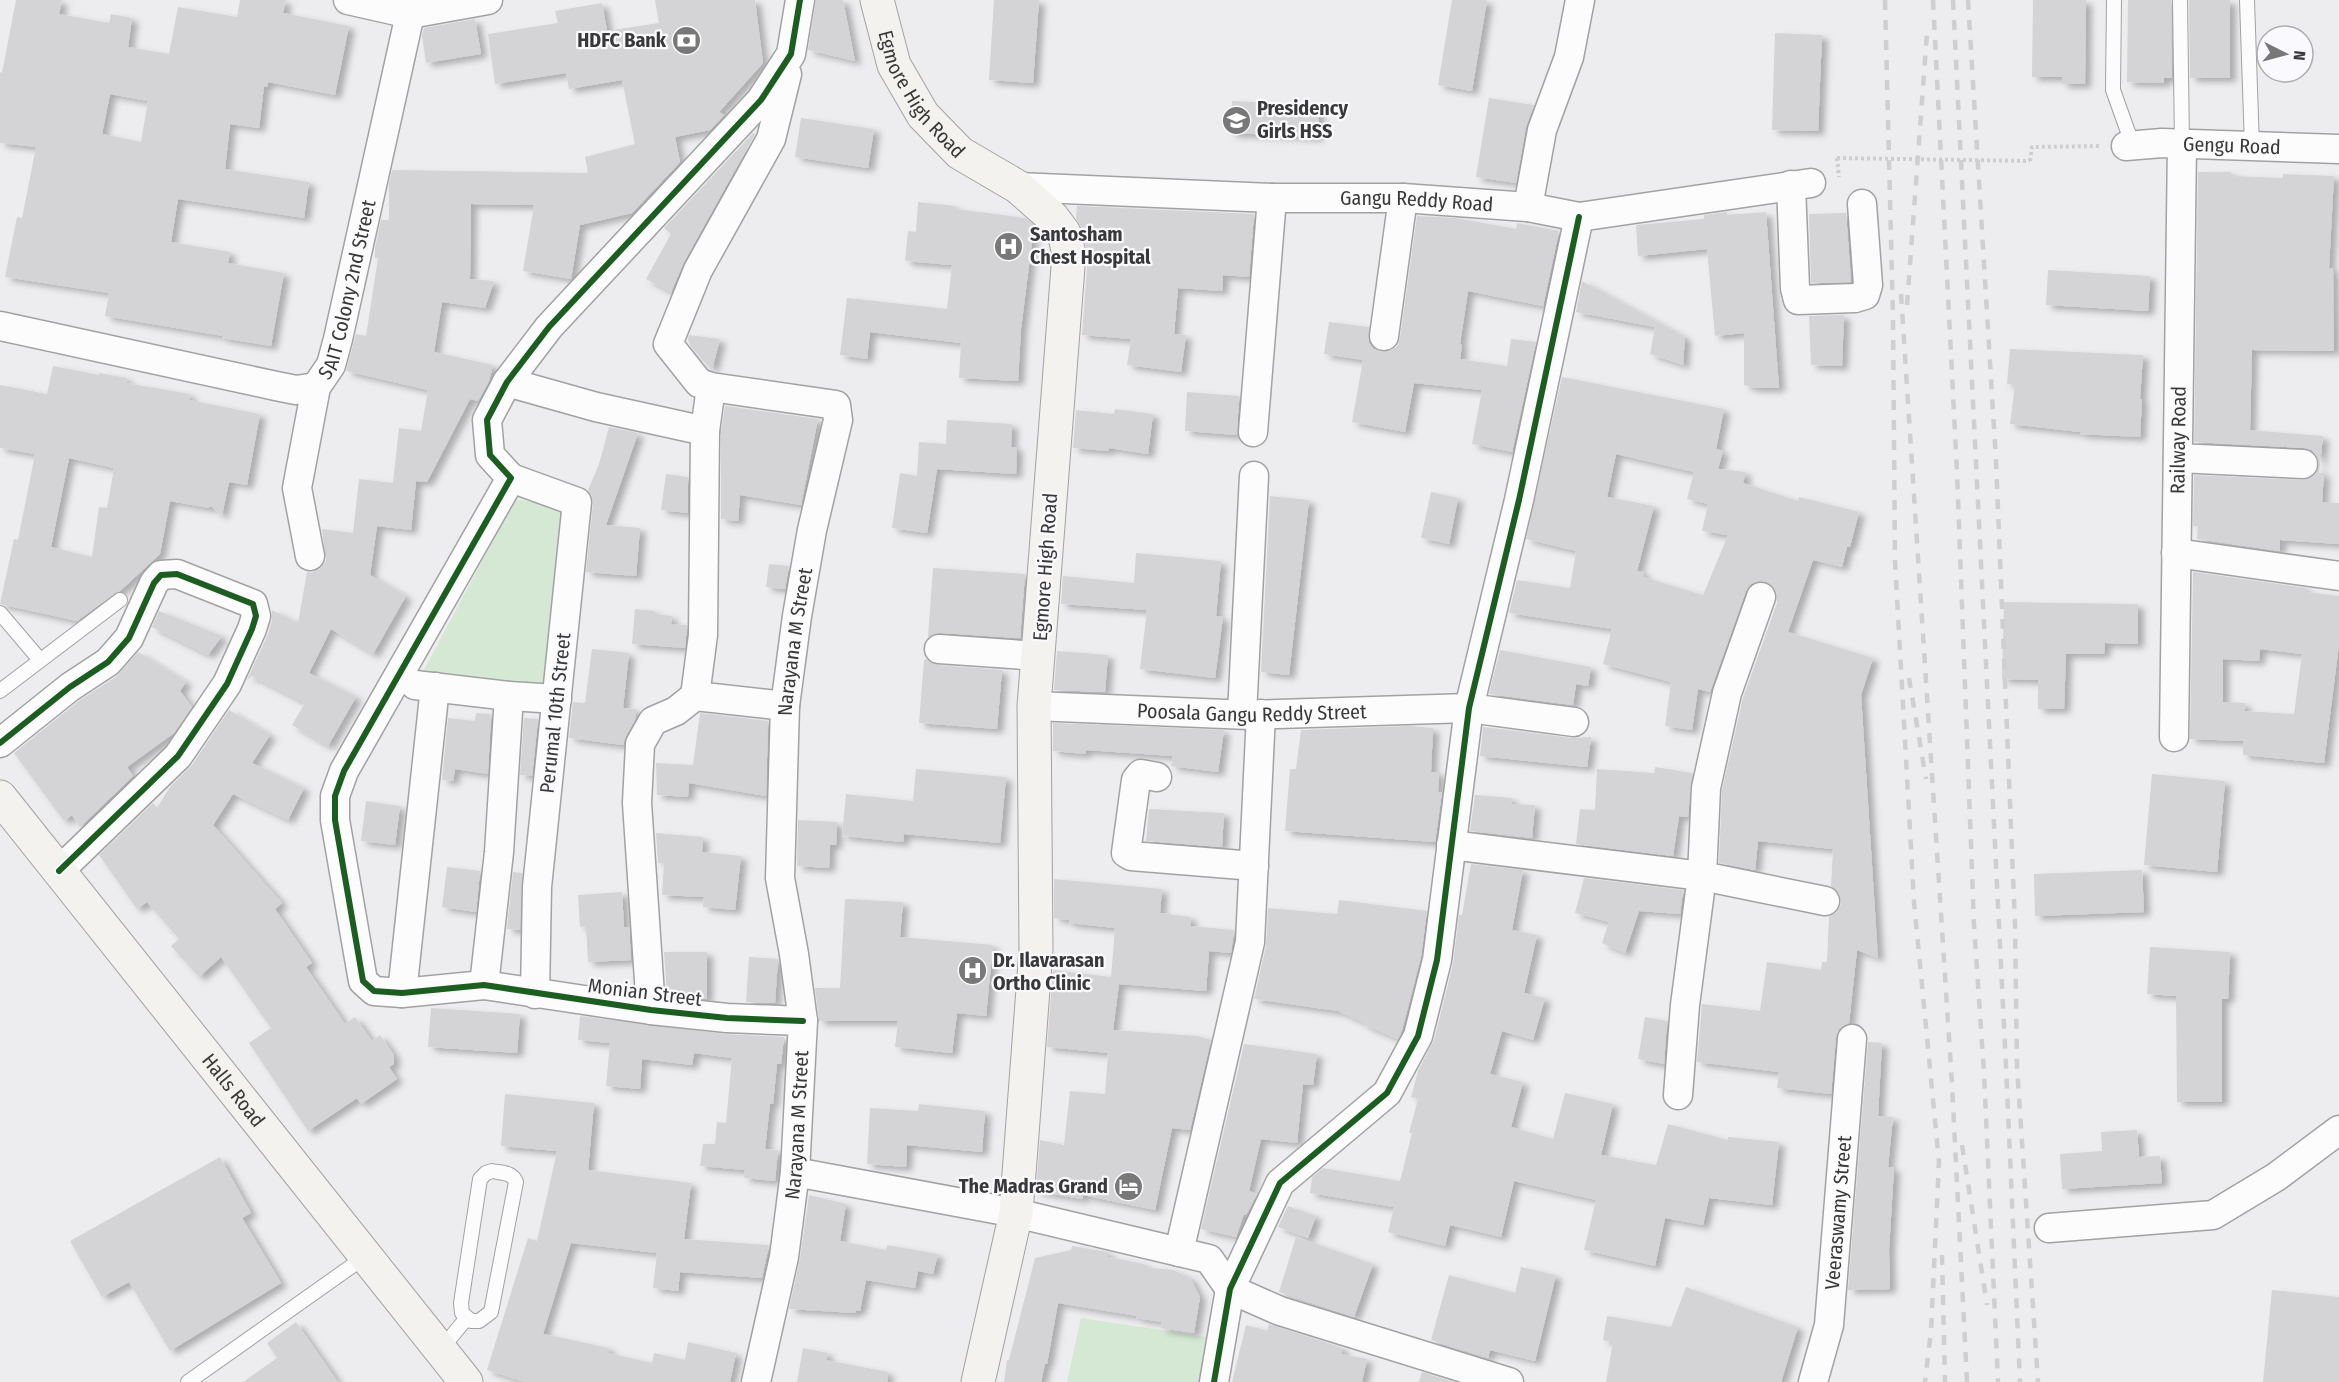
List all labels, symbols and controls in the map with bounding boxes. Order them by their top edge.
bank icon: HDFC Bank [671,24,703,56]
north arrow [2255,24,2315,84]
place label: HDFC Bank [577,28,667,52]
street label: Egmore High Road [873,28,970,163]
text: N [2289,50,2309,61]
place label: Presidency Girls HSS [1257,96,1349,143]
school or university icon: Presidency Girls HSS [1220,104,1252,136]
street label: Gengu Road [2183,132,2281,159]
street label: Gangu Reddy Road [1340,186,1494,216]
street label: SAIT Colony 2nd Street [313,197,381,384]
place label: Santosham Chest Hospital [1030,222,1151,269]
hospital icon: Santosham Chest Hospital [993,230,1025,262]
street label: Railway Road [2165,386,2191,494]
street label: Egmore High Road [1028,492,1062,642]
street label: Narayana M Street [773,565,817,716]
street label: Perumal 10th Street [535,631,575,794]
street label: Poosala Gangu Reddy Street [1137,698,1367,727]
place label: Dr. Ilavarasan Ortho Clinic [993,948,1104,995]
hospital icon: Dr. Ilavarasan Ortho Clinic [956,955,988,987]
street label: Monian Street [587,973,704,1011]
street label: Halls Road [197,1049,270,1132]
street label: Narayana M Street [780,1049,813,1201]
street label: Veeraswamy Street [1820,1134,1856,1291]
hotel icon: The Madras Grand [1113,1170,1145,1202]
place label: The Madras Grand [959,1174,1108,1198]

